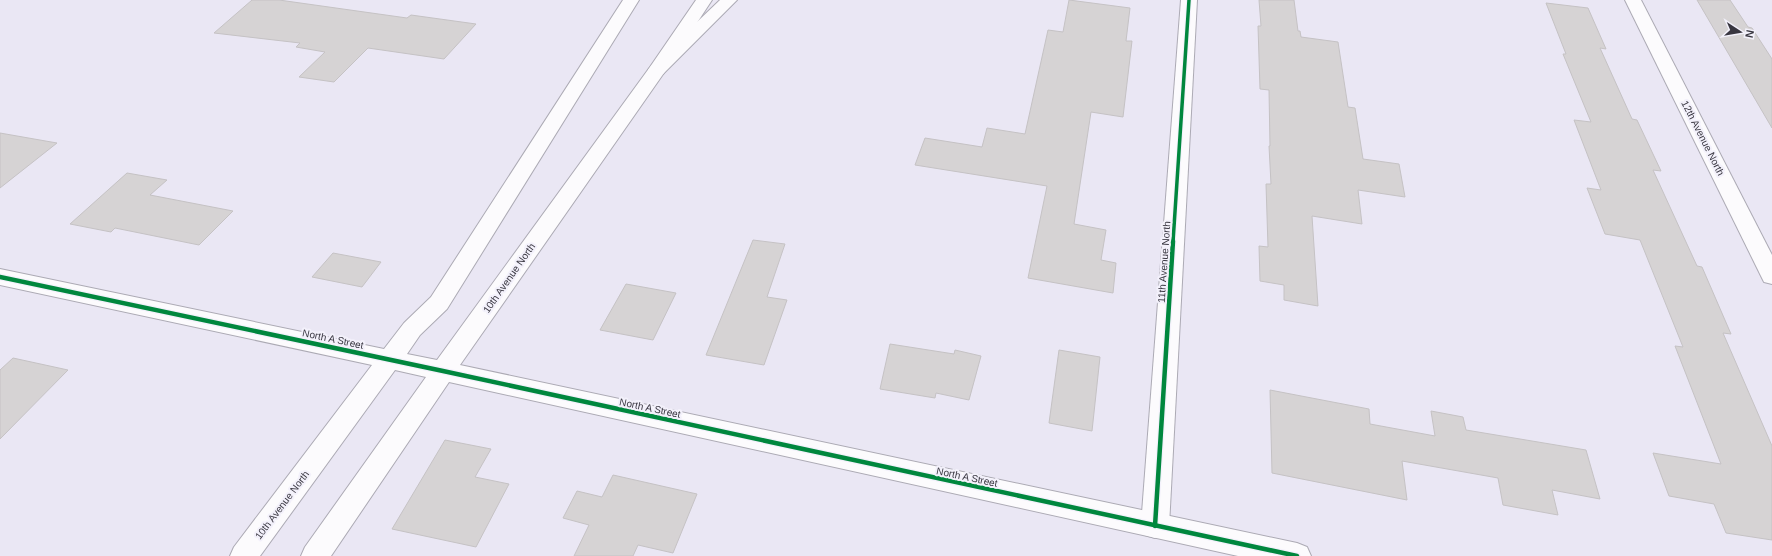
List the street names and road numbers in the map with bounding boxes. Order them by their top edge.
street label: 12th Avenue North [1679,99,1727,177]
street label: 11th Avenue North [1156,221,1172,303]
street label: 10th Avenue North [481,241,537,315]
street label: North A Street [301,327,365,351]
street label: North A Street [618,396,682,420]
street label: North A Street [935,465,999,489]
street label: 10th Avenue North [253,469,311,541]

